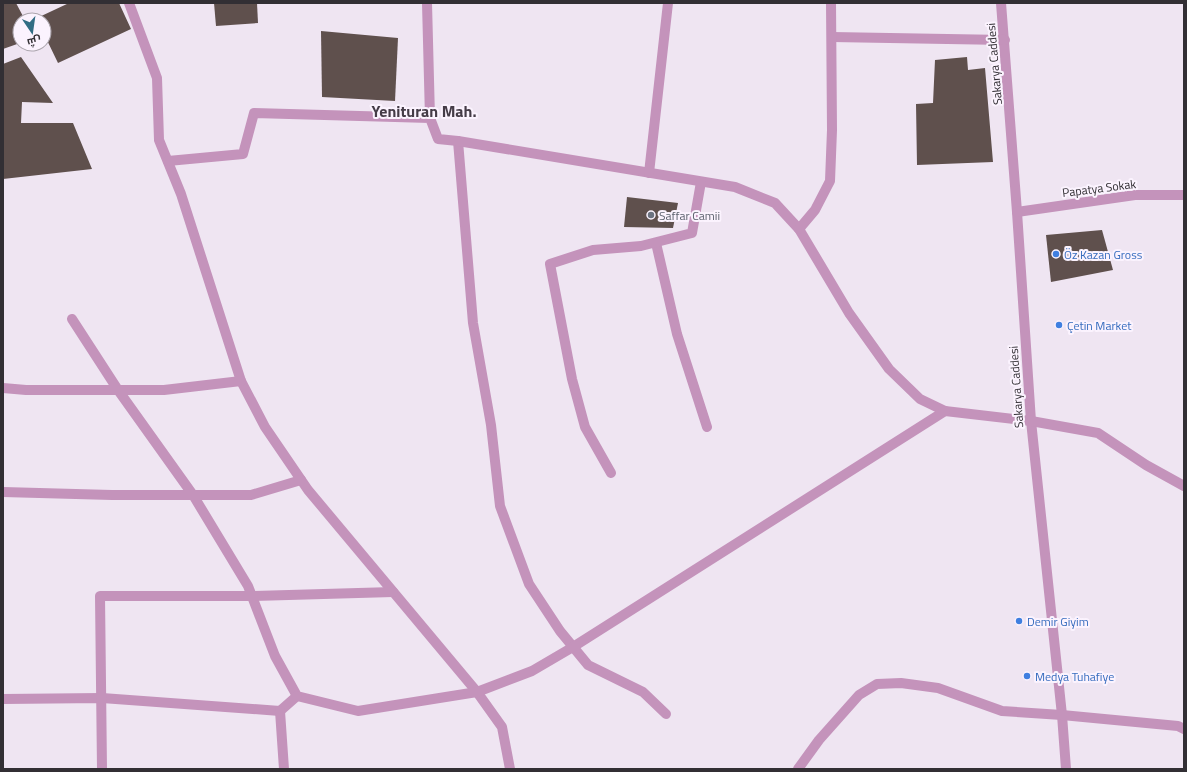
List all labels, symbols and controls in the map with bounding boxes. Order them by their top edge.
north arrow [12,12,52,52]
street label: Sakarya Caddesi [981,22,1007,106]
text: ش [26,32,43,51]
district label: Yenituran Mah. [372,99,476,123]
street label: Papatya Sokak [1061,174,1137,202]
place label: Saffar Camii [659,206,720,225]
marker: Saffar Camii [646,210,656,220]
place label: Öz Kazan Gross [1064,245,1143,264]
marker: Öz Kazan Gross [1051,249,1061,259]
place label: Çetin Market [1067,316,1132,335]
marker: Çetin Market [1054,320,1064,330]
street label: Sakarya Caddesi [1004,345,1028,429]
place label: Demir Giyim [1027,612,1089,631]
marker: Demir Giyim [1014,616,1024,626]
place label: Medya Tuhafiye [1035,667,1114,686]
marker: Medya Tuhafiye [1022,671,1032,681]

